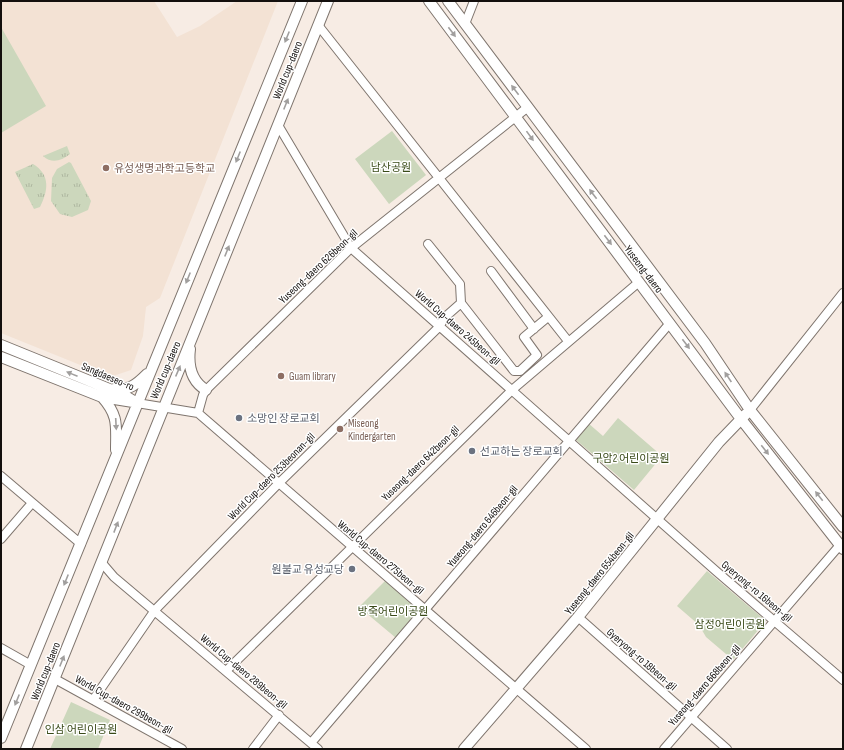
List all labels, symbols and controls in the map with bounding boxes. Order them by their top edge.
one-way arrow [448,27,456,38]
one-way arrow [284,32,290,44]
street label: World cup-daero [270,39,305,101]
one-way arrow [511,85,519,95]
one-way arrow [284,98,290,110]
one-way arrow [526,131,534,141]
one-way arrow [234,152,240,164]
park label: 남산공원 [371,161,411,174]
place label: 유성생명과학고등학교 [114,162,215,175]
marker: 유성생명과학고등학교 [101,163,111,173]
one-way arrow [589,188,597,199]
street label: Yuseong-daero 626beon-gil [276,227,360,306]
one-way arrow [604,235,612,246]
street label: Yuseong-daero [622,243,666,296]
one-way arrow [225,244,231,256]
one-way arrow [185,272,191,284]
street label: World Cup-daero 245beon-gil [412,287,503,368]
street label: World cup-daero [147,339,184,401]
one-way arrow [682,339,690,350]
street label: Sangdaeseo-ro [80,360,136,394]
one-way arrow [175,365,181,377]
place label: Guam library [289,370,337,383]
one-way arrow [67,371,78,377]
marker: Guam library [276,371,286,381]
one-way arrow [724,372,732,383]
place label: 소망인 장로교회 [247,412,320,425]
marker: 소망인 장로교회 [234,413,244,423]
place label: Miseong Kindergarten [348,417,396,443]
one-way arrow [113,418,119,431]
street label: Yuseong-daero 642beon-gil [379,423,462,504]
marker: Miseong Kindergarten [335,424,345,434]
street label: World Cup-daero 253beonan-gil [225,430,318,523]
one-way arrow [761,444,770,455]
place label: 선교하는 장로교회 [480,445,563,458]
marker: 선교하는 장로교회 [467,446,477,456]
park label: 구암2 어린이공원 [592,452,670,465]
street label: Yuseong-daero 646beon-gil [444,483,520,570]
one-way arrow [815,490,823,501]
street label: World Cup-daero 275beon-gil [335,518,426,597]
one-way arrow [113,521,119,533]
street label: Yuseong-daero 654beon-gil [562,529,637,617]
street label: Gyeryong-ro 16beon-gil [719,558,795,625]
place label: 원불교 유성교당 [271,563,344,576]
marker: 원불교 유성교당 [347,564,357,574]
one-way arrow [63,574,69,586]
park label: 방죽어린이공원 [358,605,428,618]
park label: 삼정어린이공원 [695,618,765,631]
street label: Gyeryong-ro 18beon-gil [604,626,679,693]
street label: World Cup-daero 289beon-gil [198,631,290,712]
street label: World cup-daero [28,640,63,702]
street label: Yuseong-daero 668beon-gil [666,642,743,728]
one-way arrow [59,655,65,667]
street label: World Cup-daero 299beon-gil [73,672,175,737]
one-way arrow [13,695,19,707]
park label: 인삼 어린이공원 [45,723,117,736]

